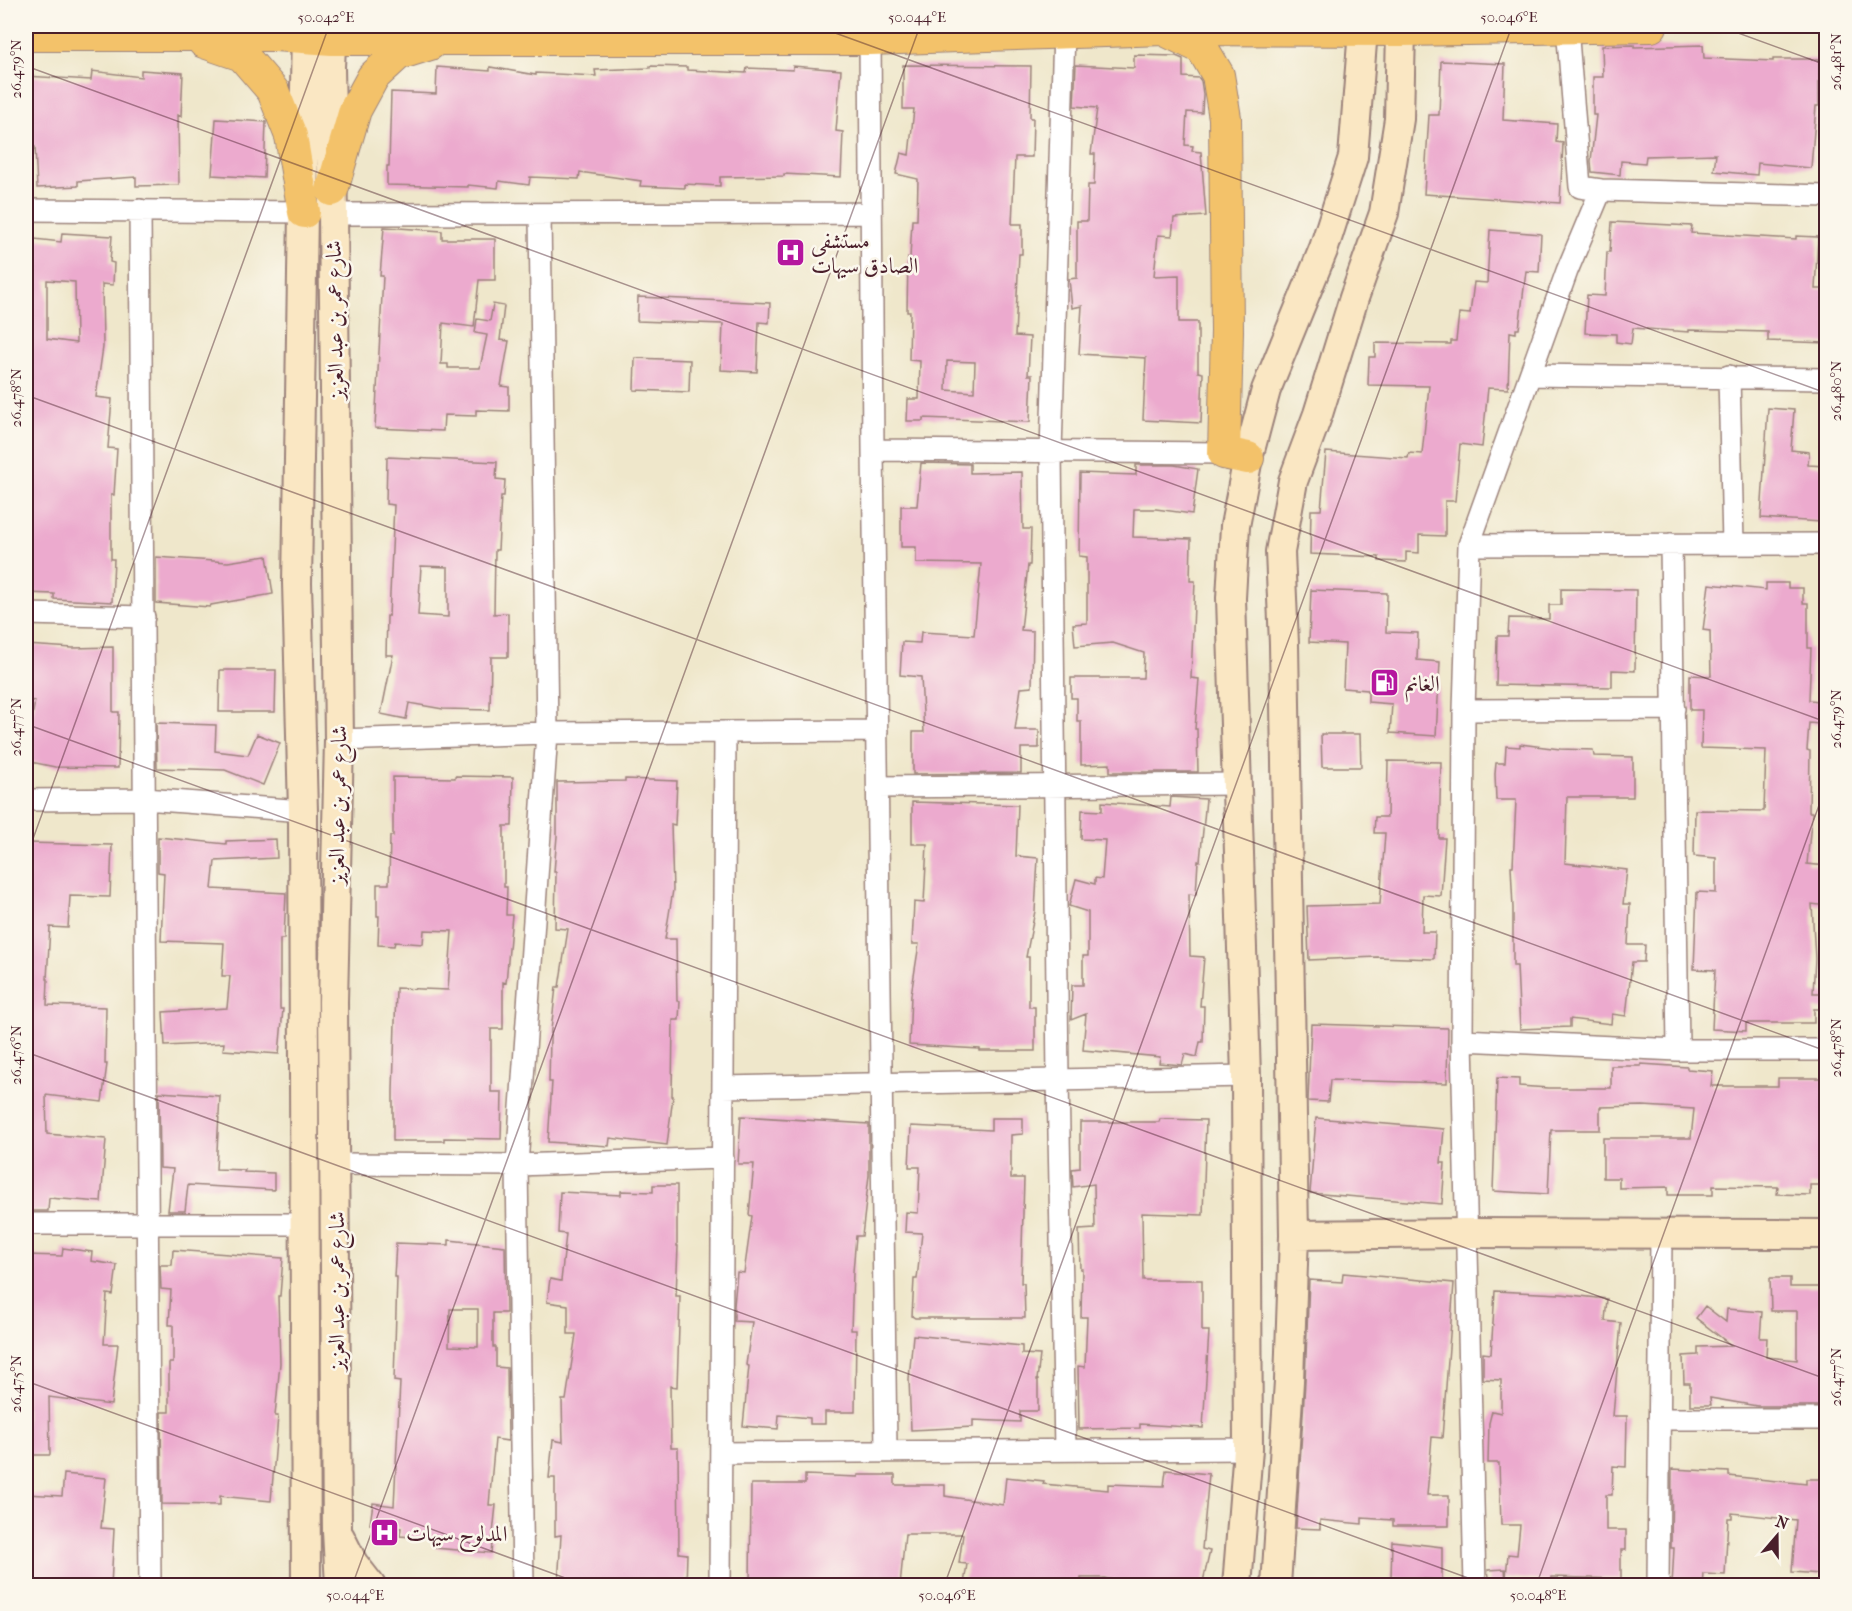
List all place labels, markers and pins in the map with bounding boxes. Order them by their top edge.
place label: مستشفى الصادق سيهات [811,228,918,280]
hospital icon: مستشفى الصادق سيهات [774,237,806,269]
fuel station icon: الغانم [1368,667,1400,699]
place label: الغانم [1405,671,1440,703]
hospital icon: المدلوح سيهات [369,1517,401,1549]
place label: المدلوح سيهات [406,1521,508,1553]

